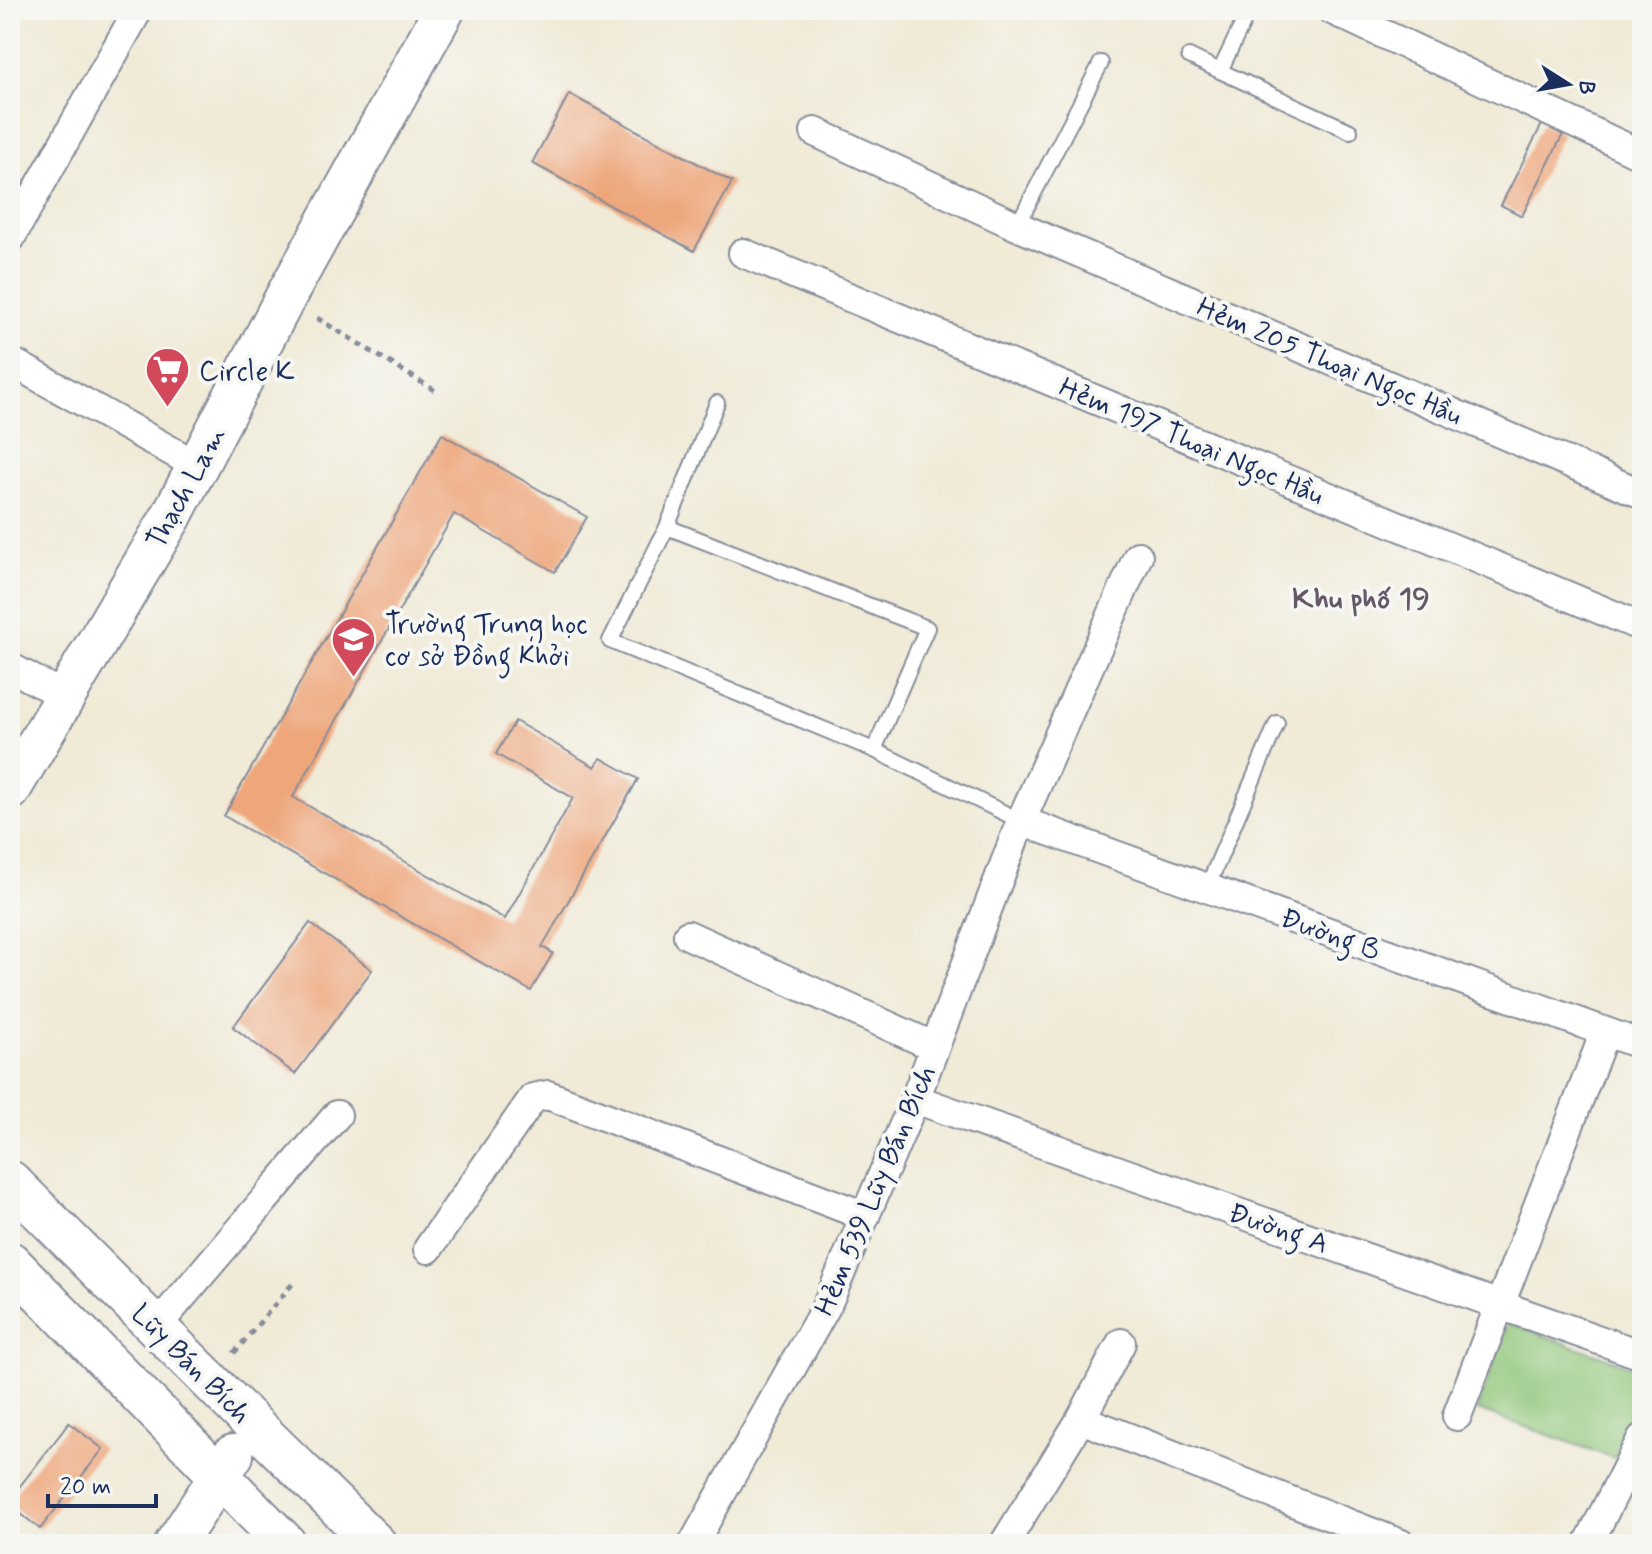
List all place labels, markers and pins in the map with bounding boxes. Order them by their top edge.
supermarket icon: Circle K [144,346,192,409]
place label: Circle K [199,354,295,391]
place label: Trường Trung học cơ sở Đồng Khởi [385,607,588,679]
school or university icon: Trường Trung học cơ sở Đồng Khởi [330,615,378,678]

